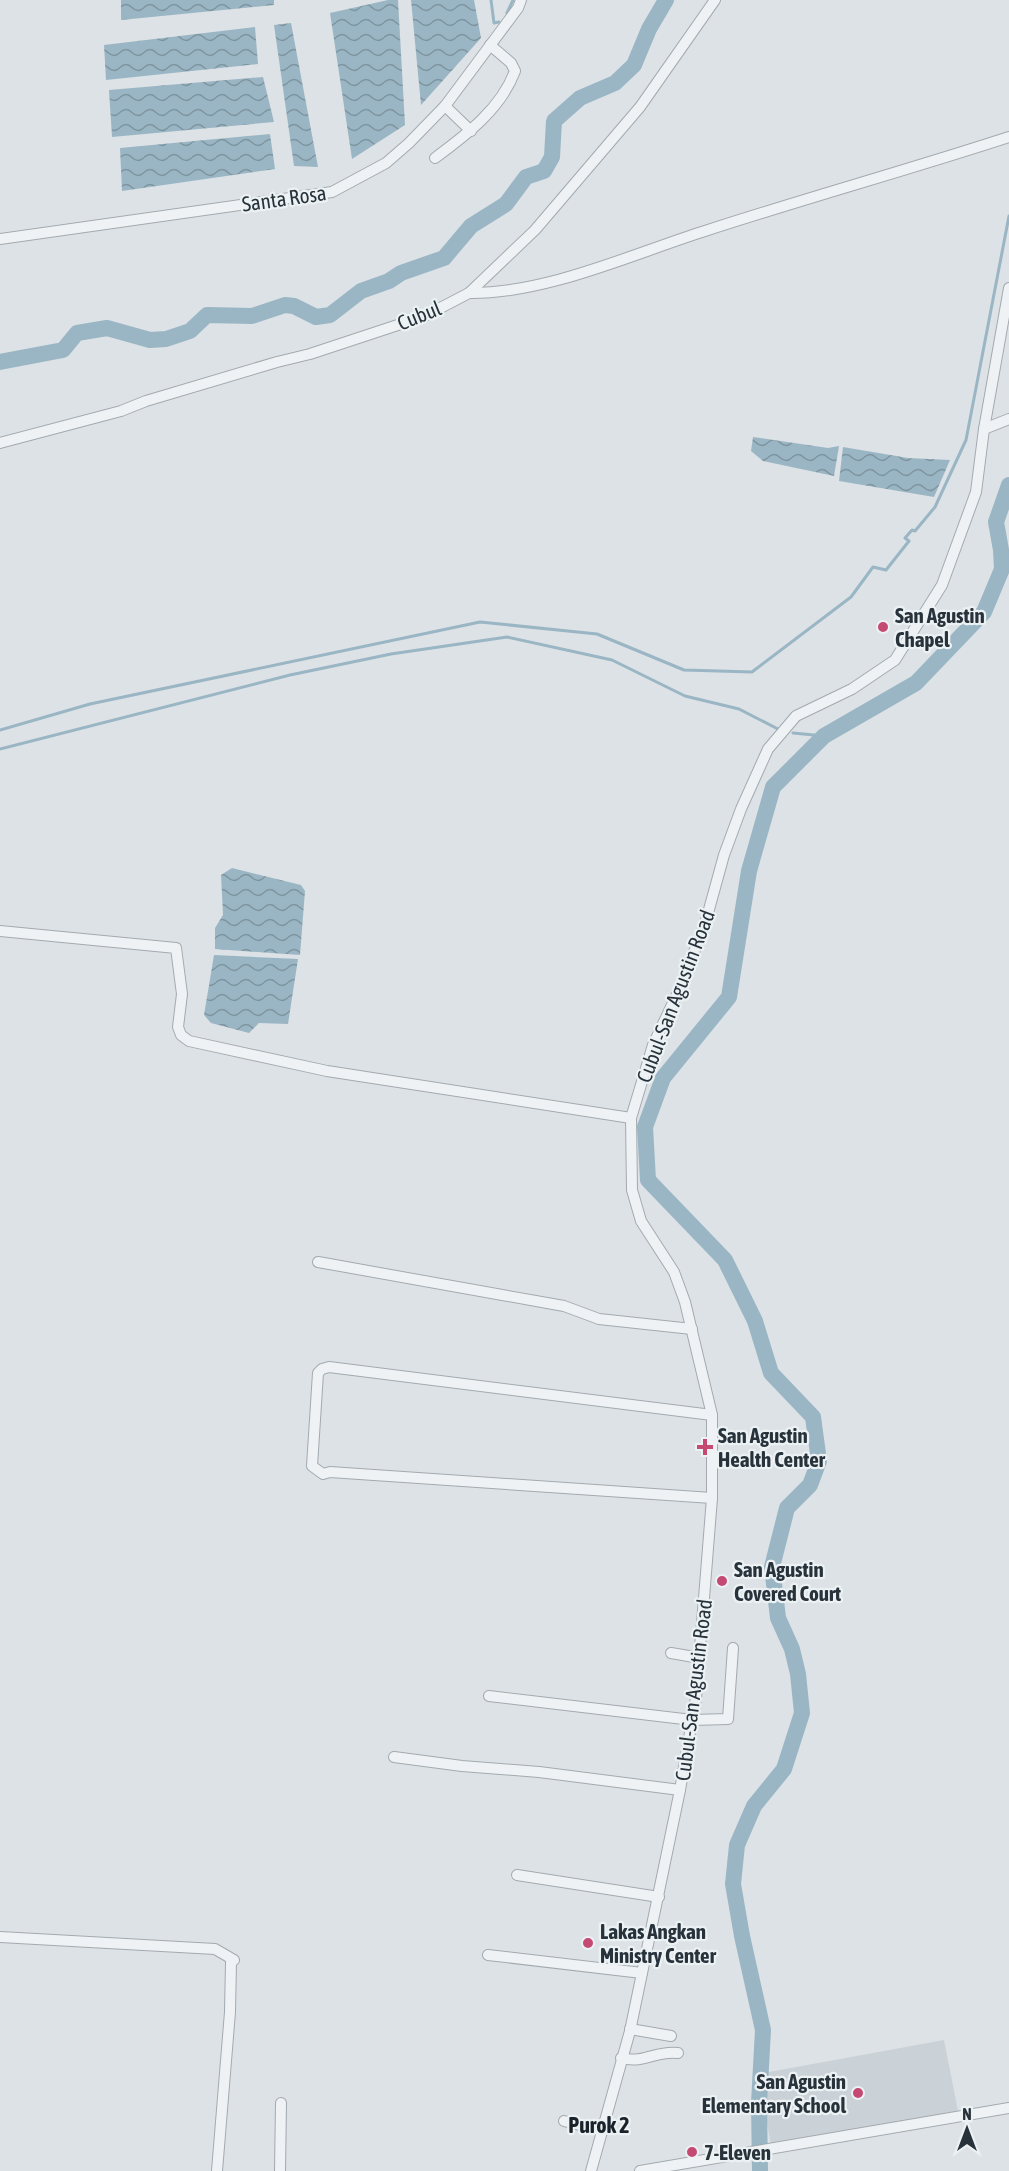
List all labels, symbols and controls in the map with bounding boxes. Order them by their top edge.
street label: Santa Rosa [240,180,328,216]
street label: Cubul [394,295,445,335]
place label: San Agustin Chapel [895,603,985,651]
marker: San Agustin Chapel [876,620,890,634]
street label: Cubul-San Agustin Road [631,906,719,1086]
place label: San Agustin Health Center [718,1423,826,1471]
marker: San Agustin Health Center [696,1438,714,1456]
place label: San Agustin Covered Court [734,1557,841,1605]
marker: San Agustin Covered Court [715,1574,729,1588]
street label: Cubul-San Agustin Road [670,1598,716,1782]
place label: Lakas Angkan Ministry Center [600,1919,717,1967]
marker: Lakas Angkan Ministry Center [581,1936,595,1950]
place label: San Agustin Elementary School [702,2069,846,2117]
marker: San Agustin Elementary School [851,2086,865,2100]
north arrow [937,2099,997,2159]
text: N [962,2105,972,2123]
district label: Purok 2 [568,2112,630,2138]
place label: 7-Eleven [704,2140,771,2164]
marker: 7-Eleven [685,2145,699,2159]

